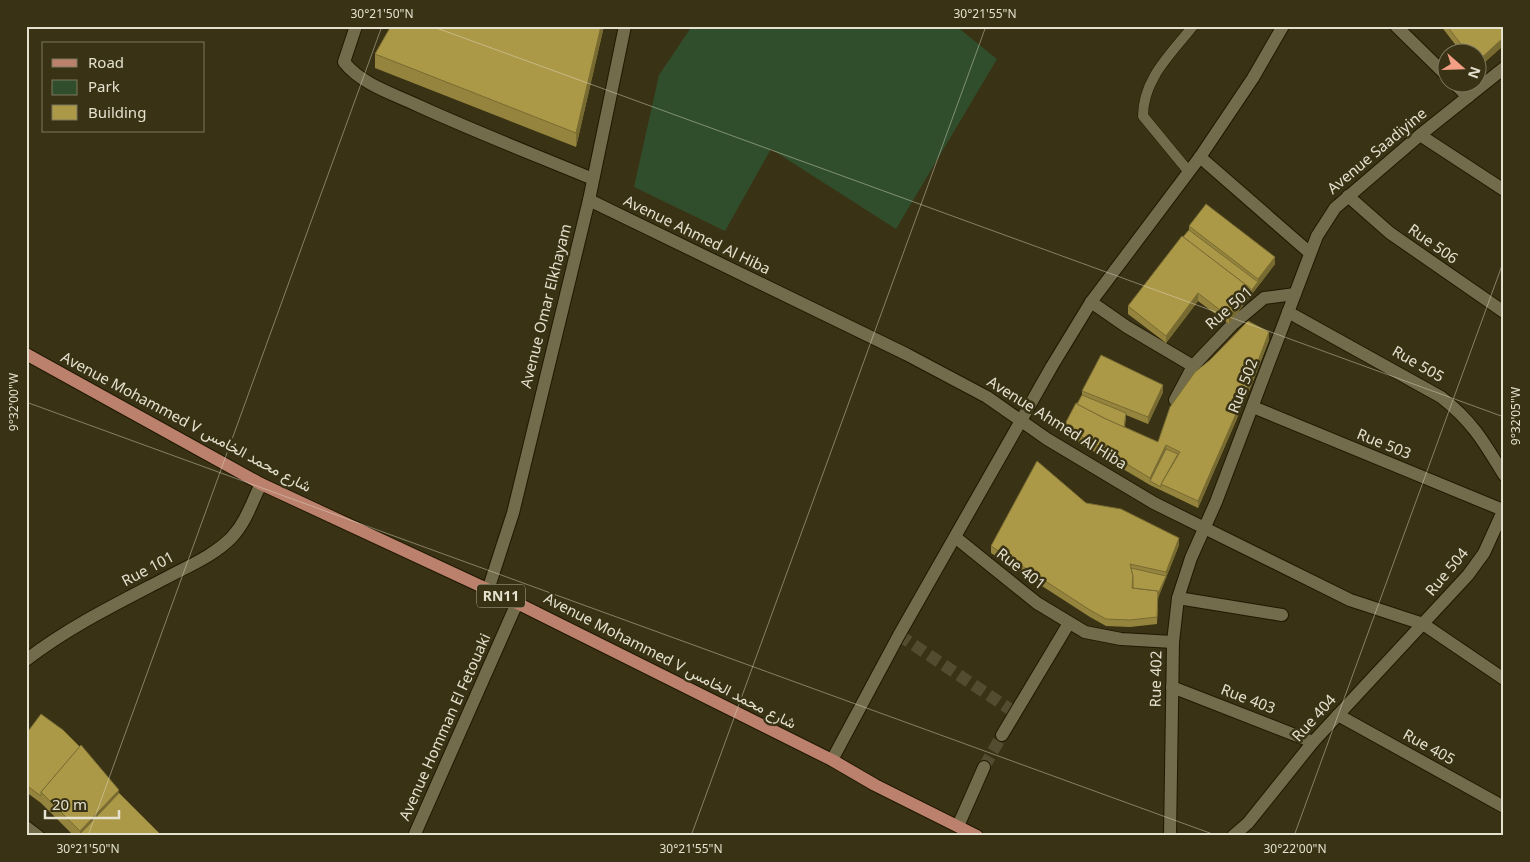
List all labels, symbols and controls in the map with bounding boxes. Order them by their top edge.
text: 30°21'50"N [350,5,414,22]
text: 30°21'55"N [953,5,1017,22]
legend [42,42,205,132]
north arrow [1438,42,1488,92]
text: Road [88,52,124,72]
text: N [1464,64,1486,81]
text: Park [88,76,120,96]
text: Building [88,102,146,122]
street label: Avenue Saadiyine [1322,103,1430,198]
street label: Avenue Ahmed Al Hiba [621,190,774,278]
street label: Rue 506 [1405,219,1463,268]
street label: Avenue Omar Elkhayam [515,221,575,390]
street label: Rue 501 [1200,281,1256,333]
street label: Rue 505 [1389,340,1448,386]
street label: Avenue Mohammed V شارع محمد الخامس [57,346,315,498]
street label: Rue 502 [1223,356,1262,416]
street label: Avenue Ahmed Al Hiba [984,371,1131,473]
text: 9°32'00"W [5,373,22,431]
text: 9°32'05"W [1507,387,1524,445]
street label: Rue 503 [1354,423,1414,463]
street label: Rue 401 [993,543,1050,594]
street label: Rue 504 [1420,543,1472,600]
street label: Rue 101 [118,546,177,590]
road number: RN11 [477,584,525,608]
street label: Avenue Mohammed V شارع محمد الخامس [540,587,800,735]
street label: Avenue Homman El Fetouaki [394,630,494,823]
street label: Rue 402 [1145,650,1165,708]
street label: Rue 403 [1218,679,1278,718]
street label: Rue 404 [1287,689,1340,745]
street label: Rue 405 [1400,724,1459,769]
scale bar [45,787,119,819]
text: 20 m [52,794,87,814]
text: 30°21'50"N [56,840,120,857]
text: 30°21'55"N [659,840,723,857]
text: 30°22'00"N [1263,840,1327,857]

